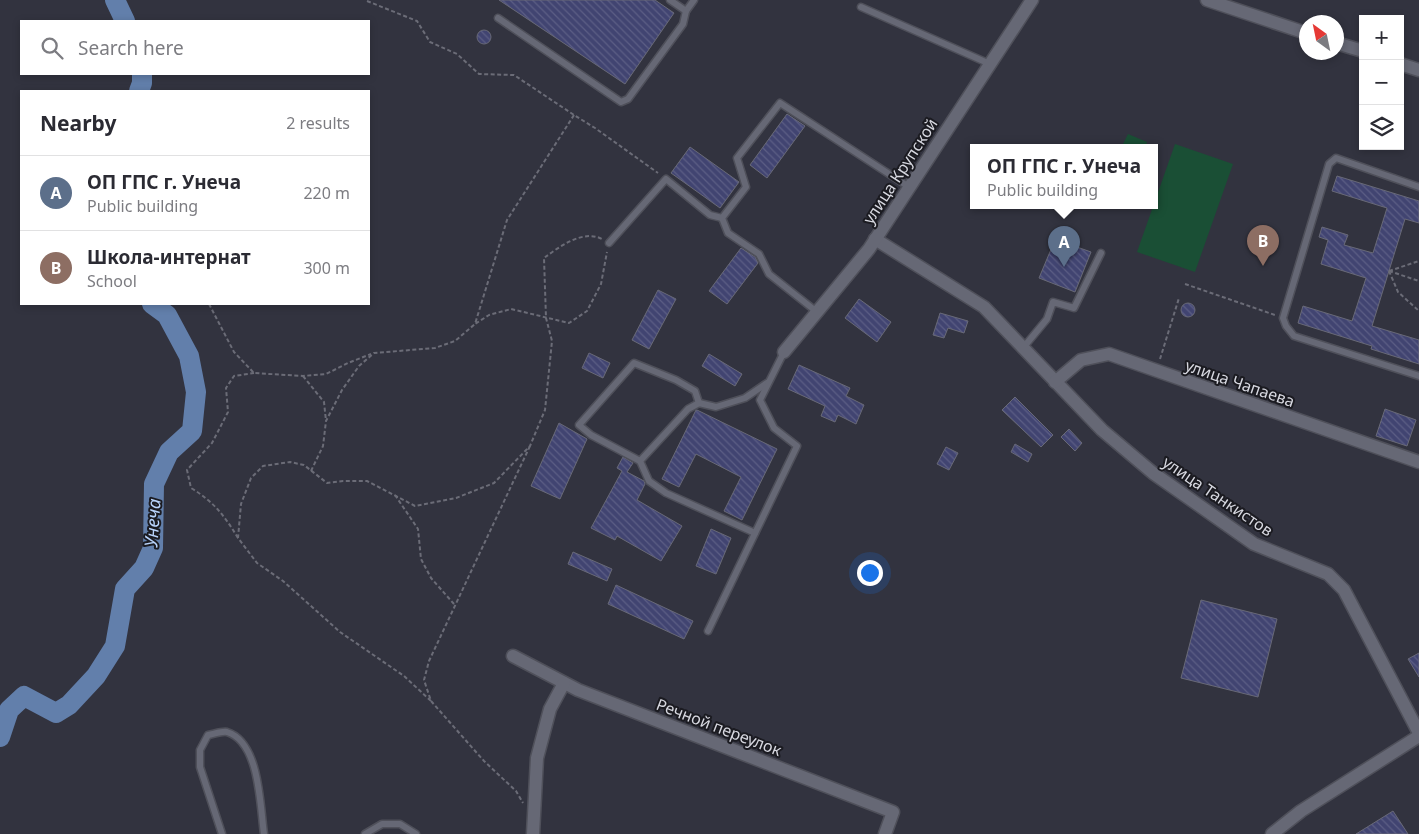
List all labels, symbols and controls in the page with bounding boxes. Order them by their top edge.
north arrow [1299,15,1344,60]
map controls [1359,15,1404,150]
button: + [1359,15,1404,60]
search box [20,20,370,75]
icon: search [38,34,66,62]
text: Search here [78,35,184,61]
button: − [1359,60,1404,105]
button: layers [1359,105,1404,150]
text: Nearby [40,109,116,137]
text: 2 results [286,112,350,134]
street label: улица Крупской [858,114,942,228]
popup [970,144,1158,209]
text: ОП ГПС г. Унеча [987,153,1141,179]
text: ОП ГПС г. Унеча [87,169,241,195]
text: Public building [987,179,1098,201]
text: A [50,182,62,204]
text: 220 m [303,182,350,204]
text: Public building [87,195,198,217]
pin: B [1247,225,1279,266]
pin: A [1048,226,1080,267]
text: Школа-интернат [87,244,251,270]
text: B [51,257,61,279]
text: 300 m [303,257,350,279]
text: School [87,270,137,292]
street label: улица Чапаева [1182,354,1298,412]
street label: улица Танкистов [1159,451,1277,541]
water label: Унеча [138,498,166,548]
your location [857,560,883,586]
street label: Речной переулок [653,693,785,761]

